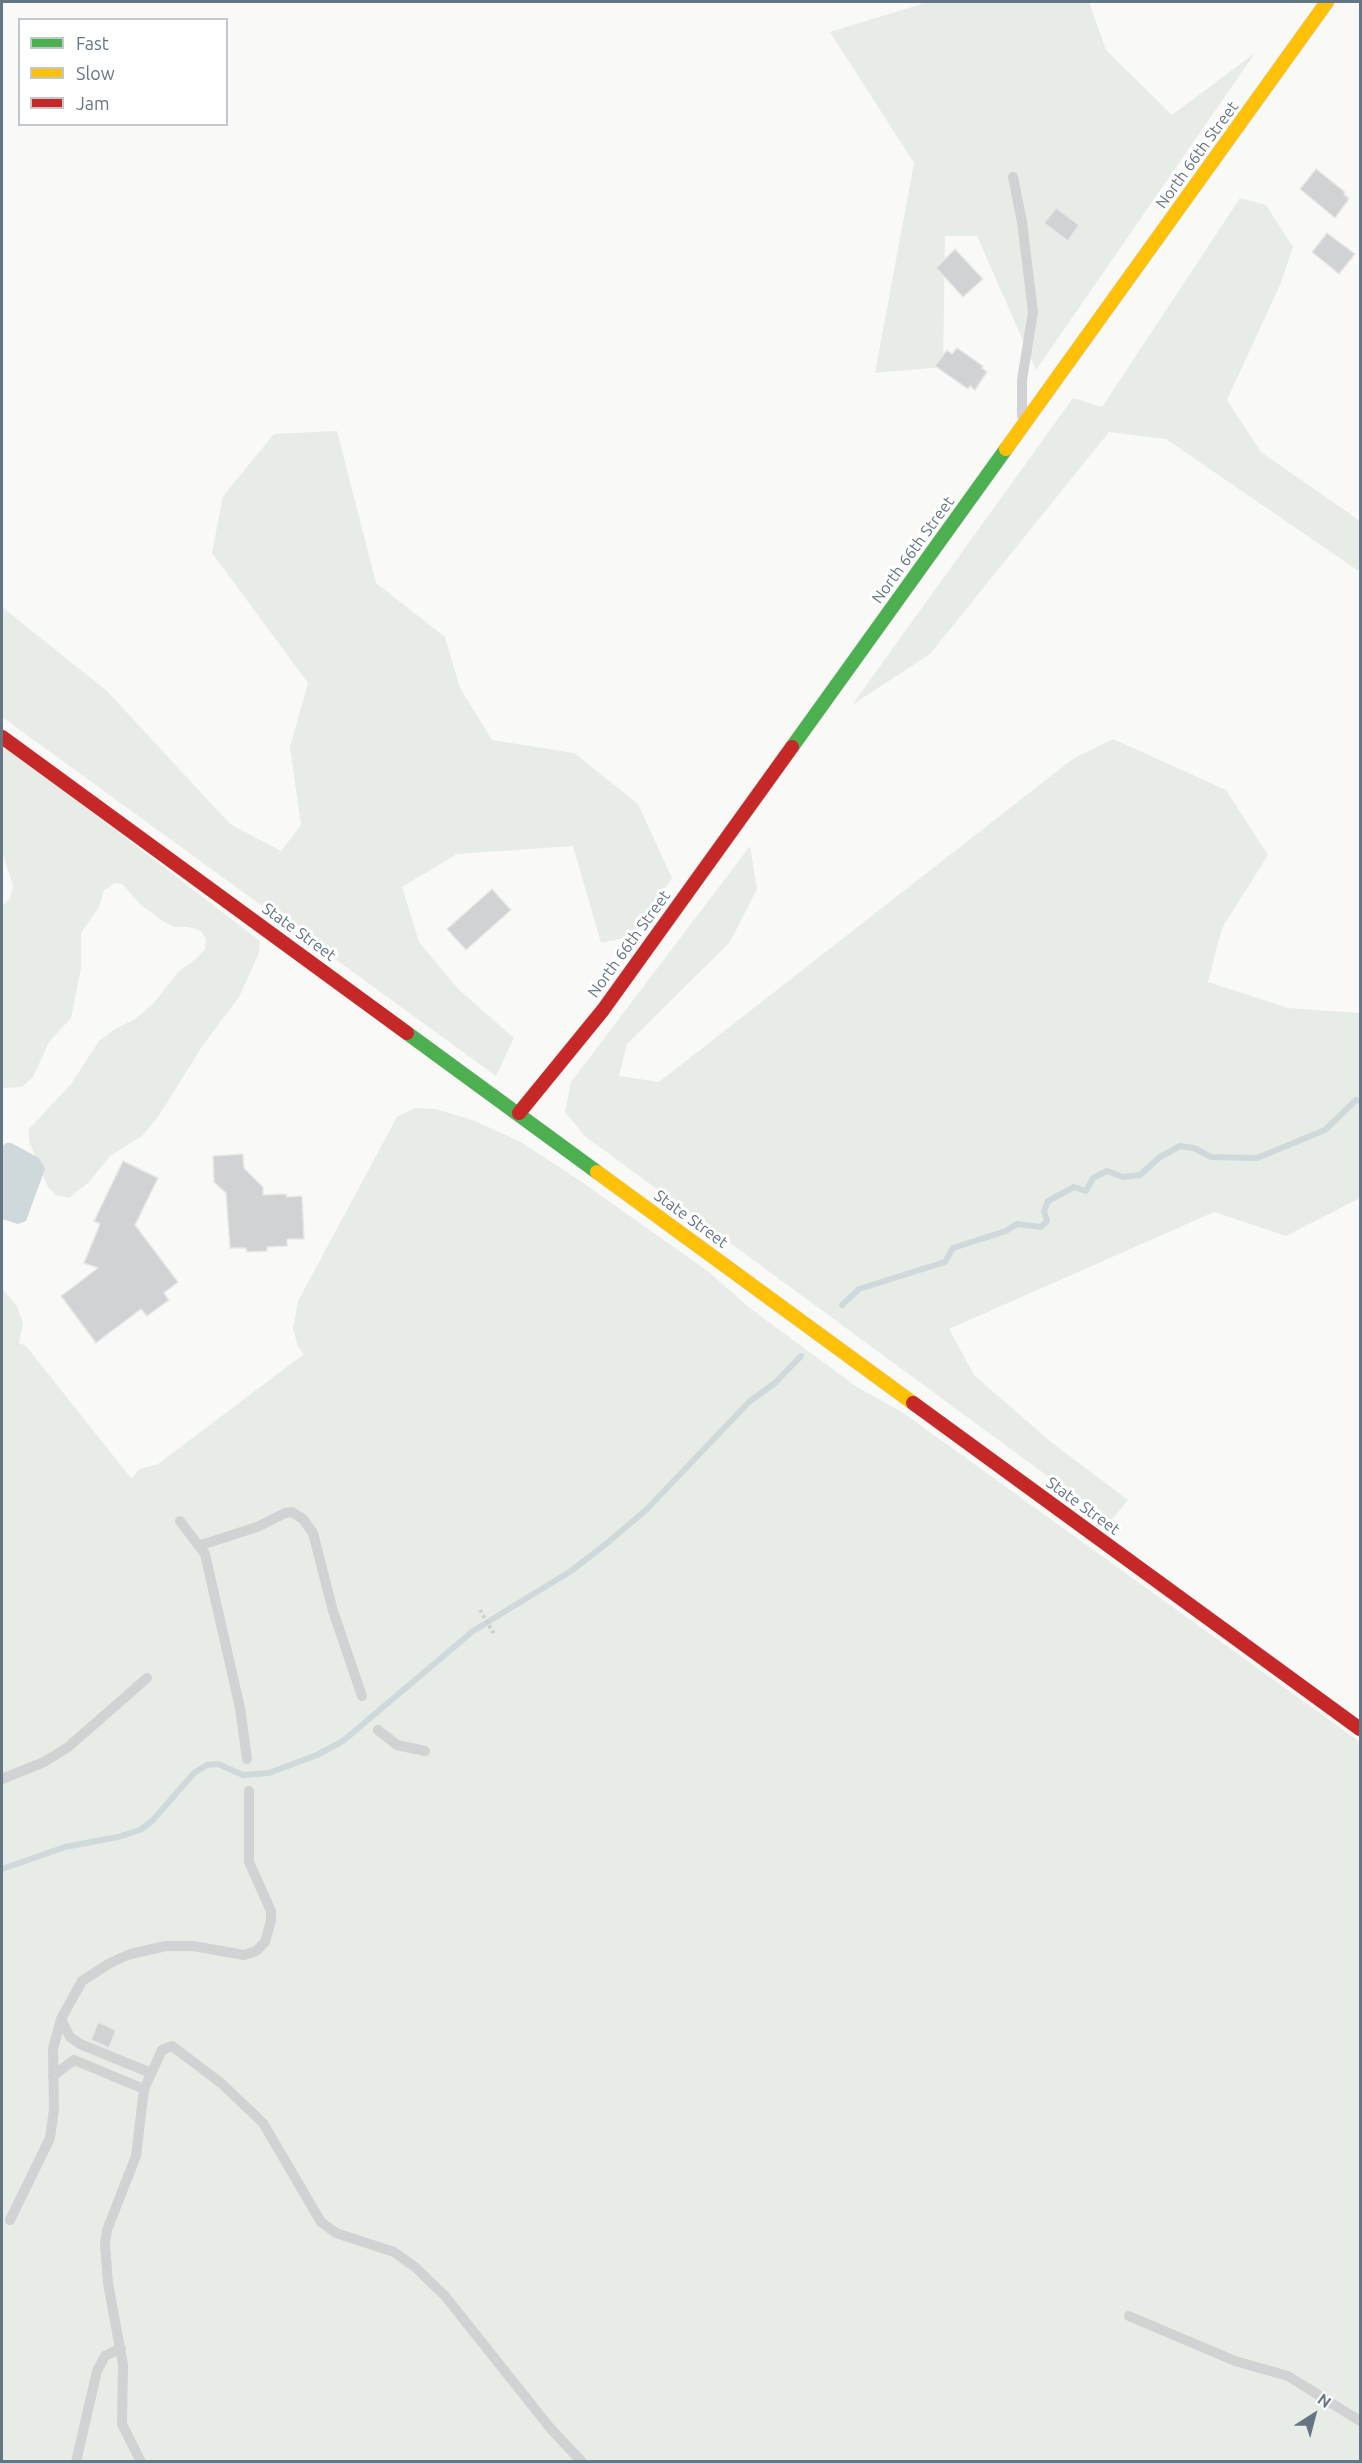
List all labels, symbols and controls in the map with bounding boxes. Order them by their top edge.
legend [18,18,228,126]
text: Fast [76,33,109,53]
text: Slow [76,63,115,83]
text: Jam [76,93,110,113]
street label: North 66th Street [1152,98,1242,212]
street label: North 66th Street [868,493,958,607]
street label: North 66th Street [584,887,674,1001]
street label: State Street [258,899,340,965]
street label: State Street [650,1186,732,1252]
street label: State Street [1042,1473,1124,1539]
north arrow [1284,2385,1344,2445]
text: N [1314,2390,1335,2411]

